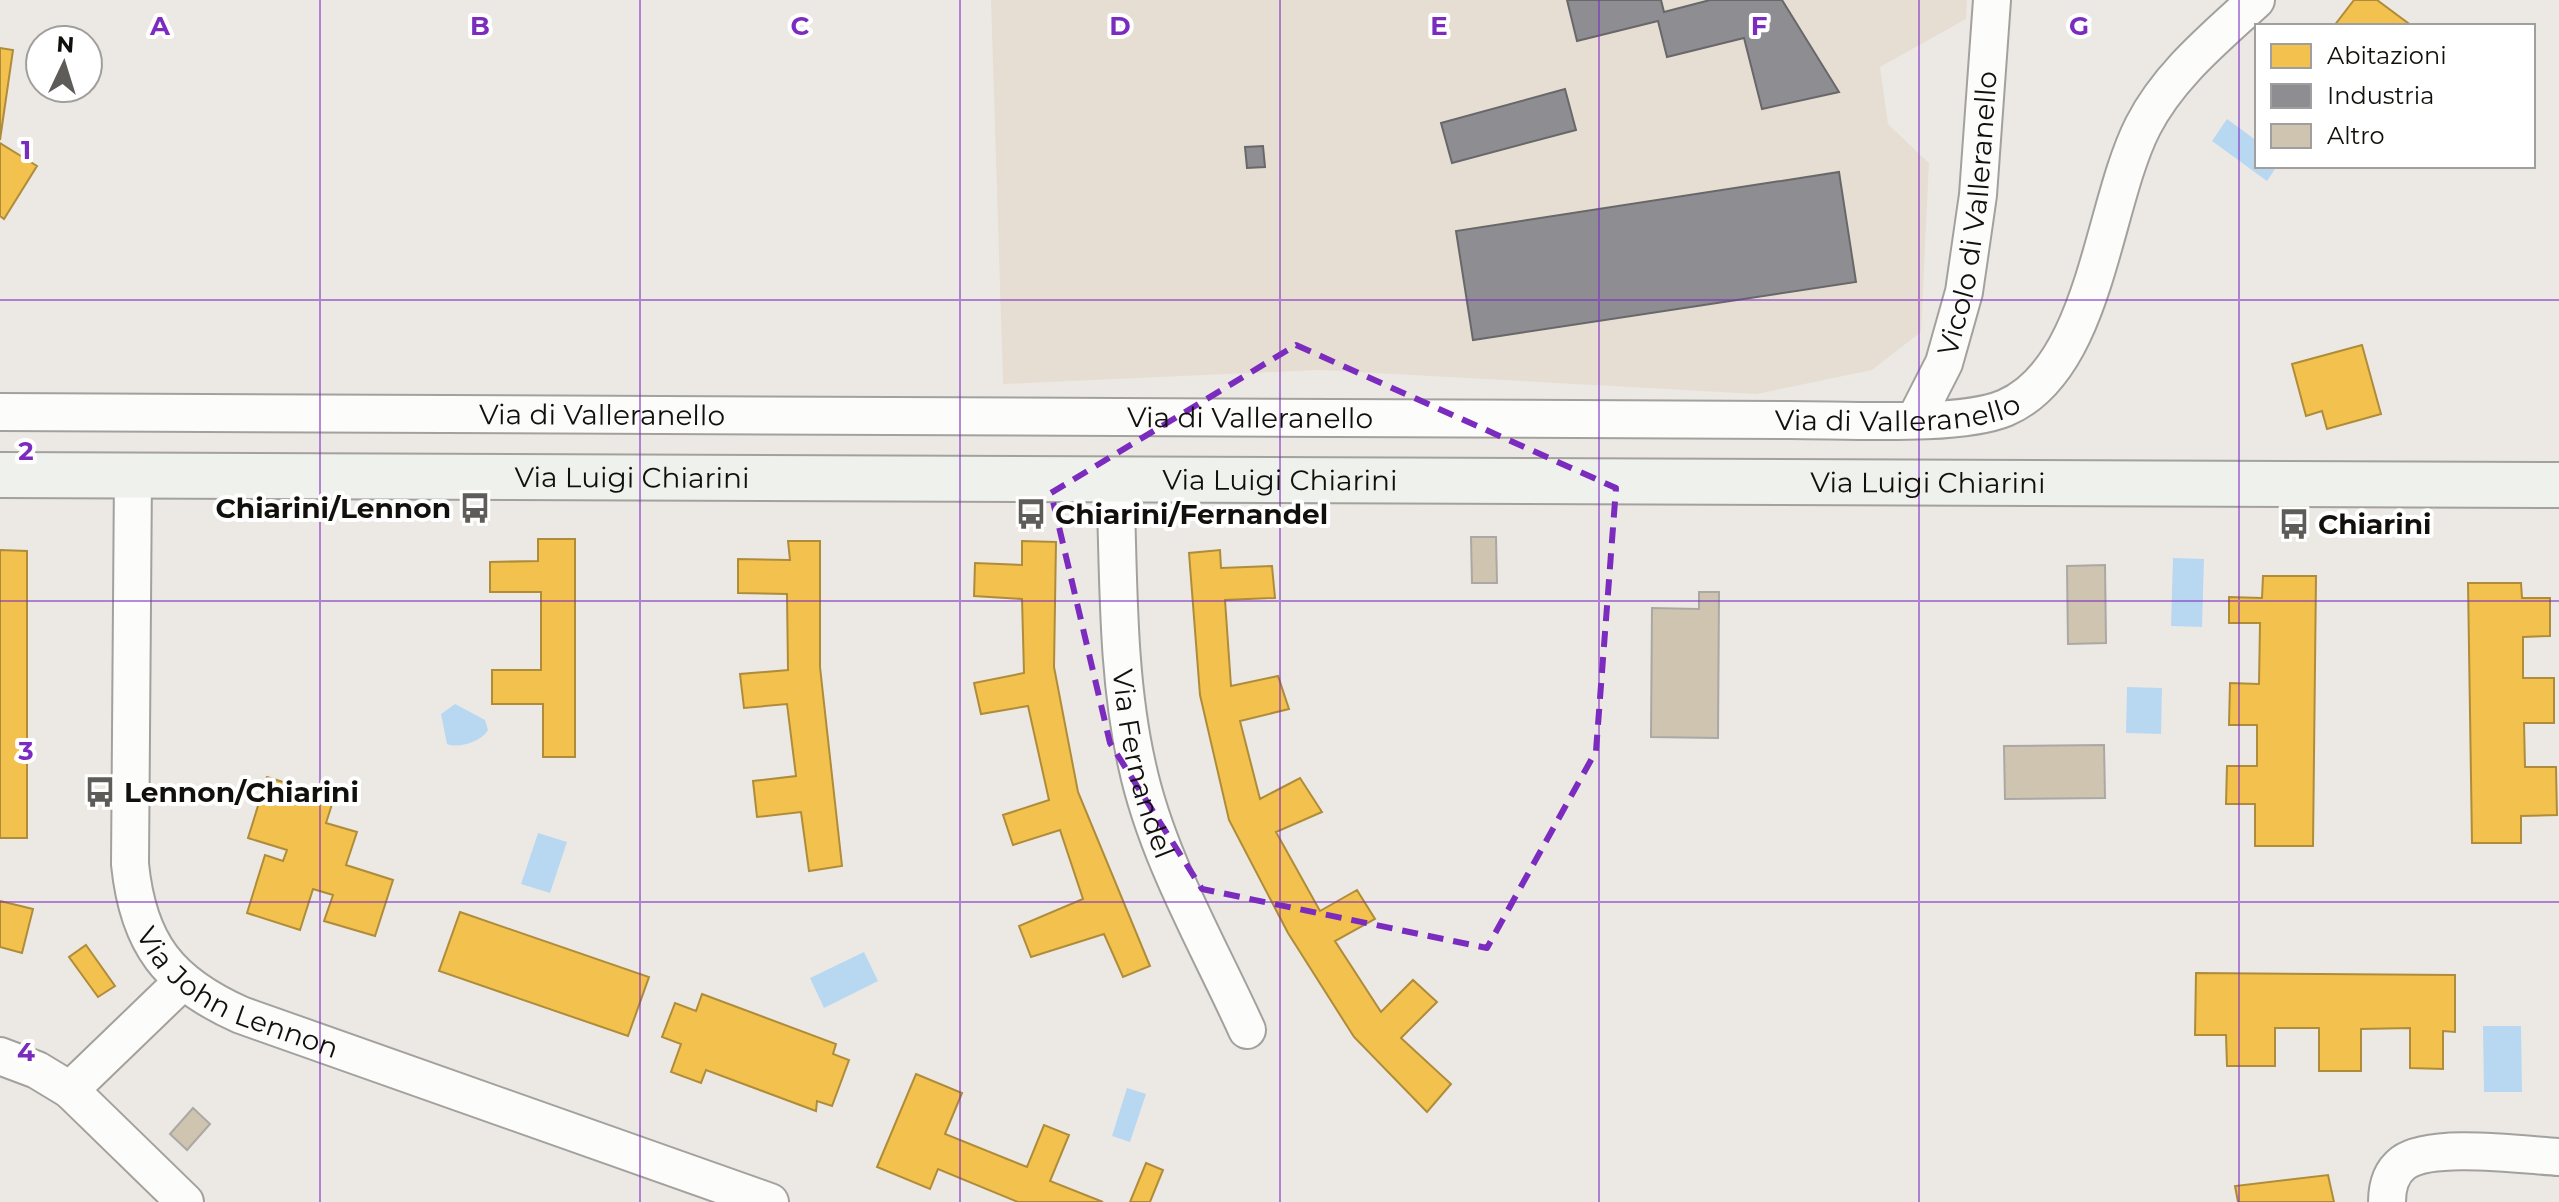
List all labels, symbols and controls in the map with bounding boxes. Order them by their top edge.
text: A [149,10,171,42]
text: B [470,10,490,42]
text: C [791,10,810,42]
text: D [1109,10,1131,42]
text: E [1430,10,1448,42]
text: F [1751,10,1767,42]
text: G [2069,10,2089,42]
north arrow [24,24,104,104]
legend [2255,24,2535,168]
text: N [56,30,75,59]
text: Abitazioni [2327,41,2447,70]
street label: Vicolo di Valleranello [1930,70,2004,360]
text: Industria [2327,81,2434,110]
text: Altro [2327,121,2385,150]
text: 1 [21,134,31,166]
street label: Via di Valleranello [1775,386,2026,438]
street label: Via di Valleranello [479,397,725,432]
street label: Via di Valleranello [1127,400,1373,435]
text: 2 [18,435,34,467]
street label: Via Luigi Chiarini [514,460,750,495]
street label: Via Luigi Chiarini [1162,463,1398,497]
street label: Via Luigi Chiarini [1810,465,2046,500]
place label: Chiarini/Lennon [216,491,451,525]
bus stop icon: Chiarini/Lennon [458,491,492,525]
bus stop icon: Chiarini/Fernandel [1014,497,1048,531]
place label: Chiarini/Fernandel [1055,497,1328,531]
bus stop icon: Chiarini [2277,507,2311,541]
place label: Chiarini [2318,507,2432,541]
street label: Via Fernandel [1106,667,1182,863]
text: 3 [17,735,34,767]
bus stop icon: Lennon/Chiarini [83,775,117,809]
place label: Lennon/Chiarini [124,775,359,809]
street label: Via John Lennon [130,921,343,1065]
text: 4 [17,1036,35,1068]

